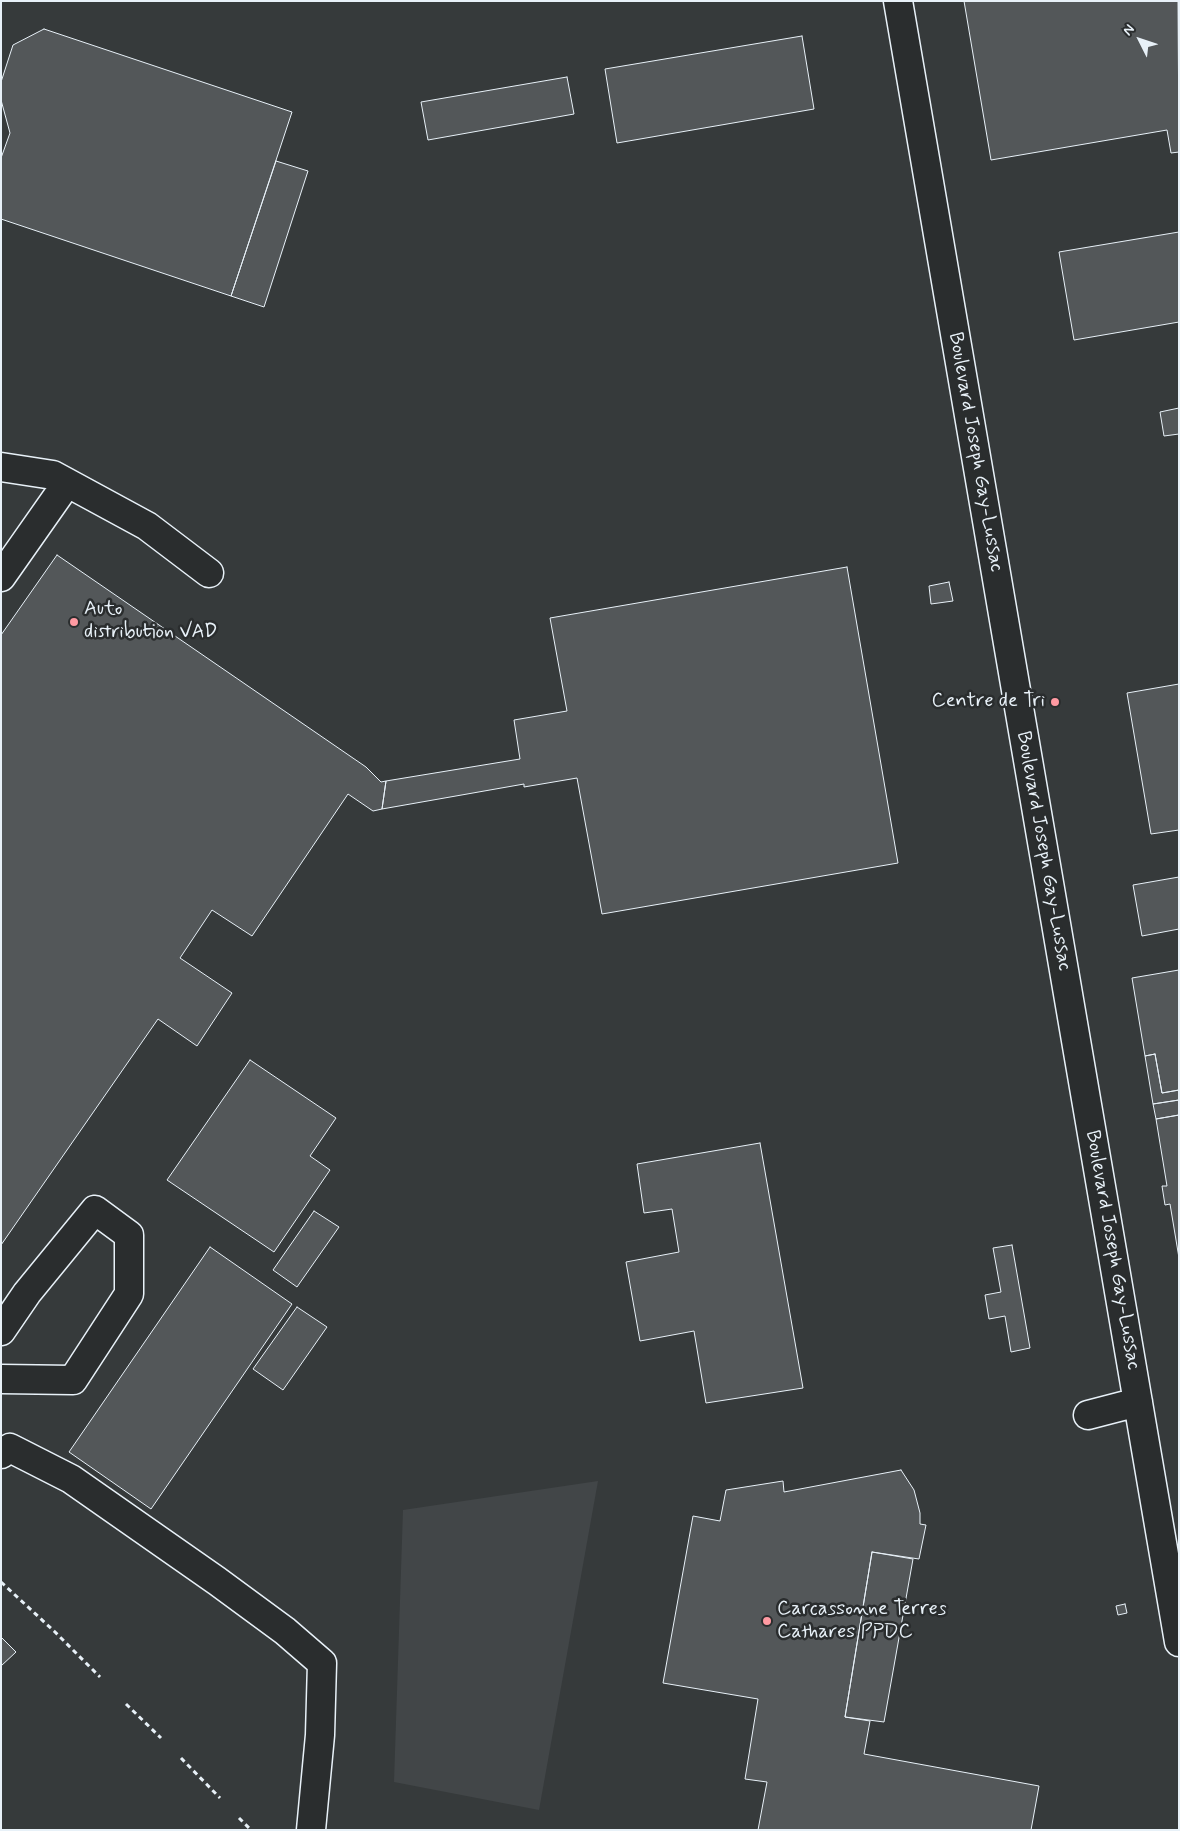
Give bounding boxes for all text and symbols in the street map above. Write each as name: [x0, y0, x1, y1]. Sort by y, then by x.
north arrow: [1115, 15, 1165, 65]
text: N: [1119, 21, 1139, 40]
street label: Boulevard Joseph Gay-Lussac: [942, 330, 1008, 574]
place label: Auto distribution VAD: [84, 598, 217, 645]
marker: Auto distribution VAD: [68, 616, 80, 628]
place label: Centre de Tri: [931, 690, 1045, 714]
marker: Centre de Tri: [1049, 696, 1061, 708]
street label: Boulevard Joseph Gay-Lussac: [1010, 729, 1076, 973]
street label: Boulevard Joseph Gay-Lussac: [1079, 1128, 1145, 1372]
place label: Carcassonne Terres Cathares PPDC: [777, 1598, 947, 1645]
marker: Carcassonne Terres Cathares PPDC: [761, 1615, 773, 1627]

